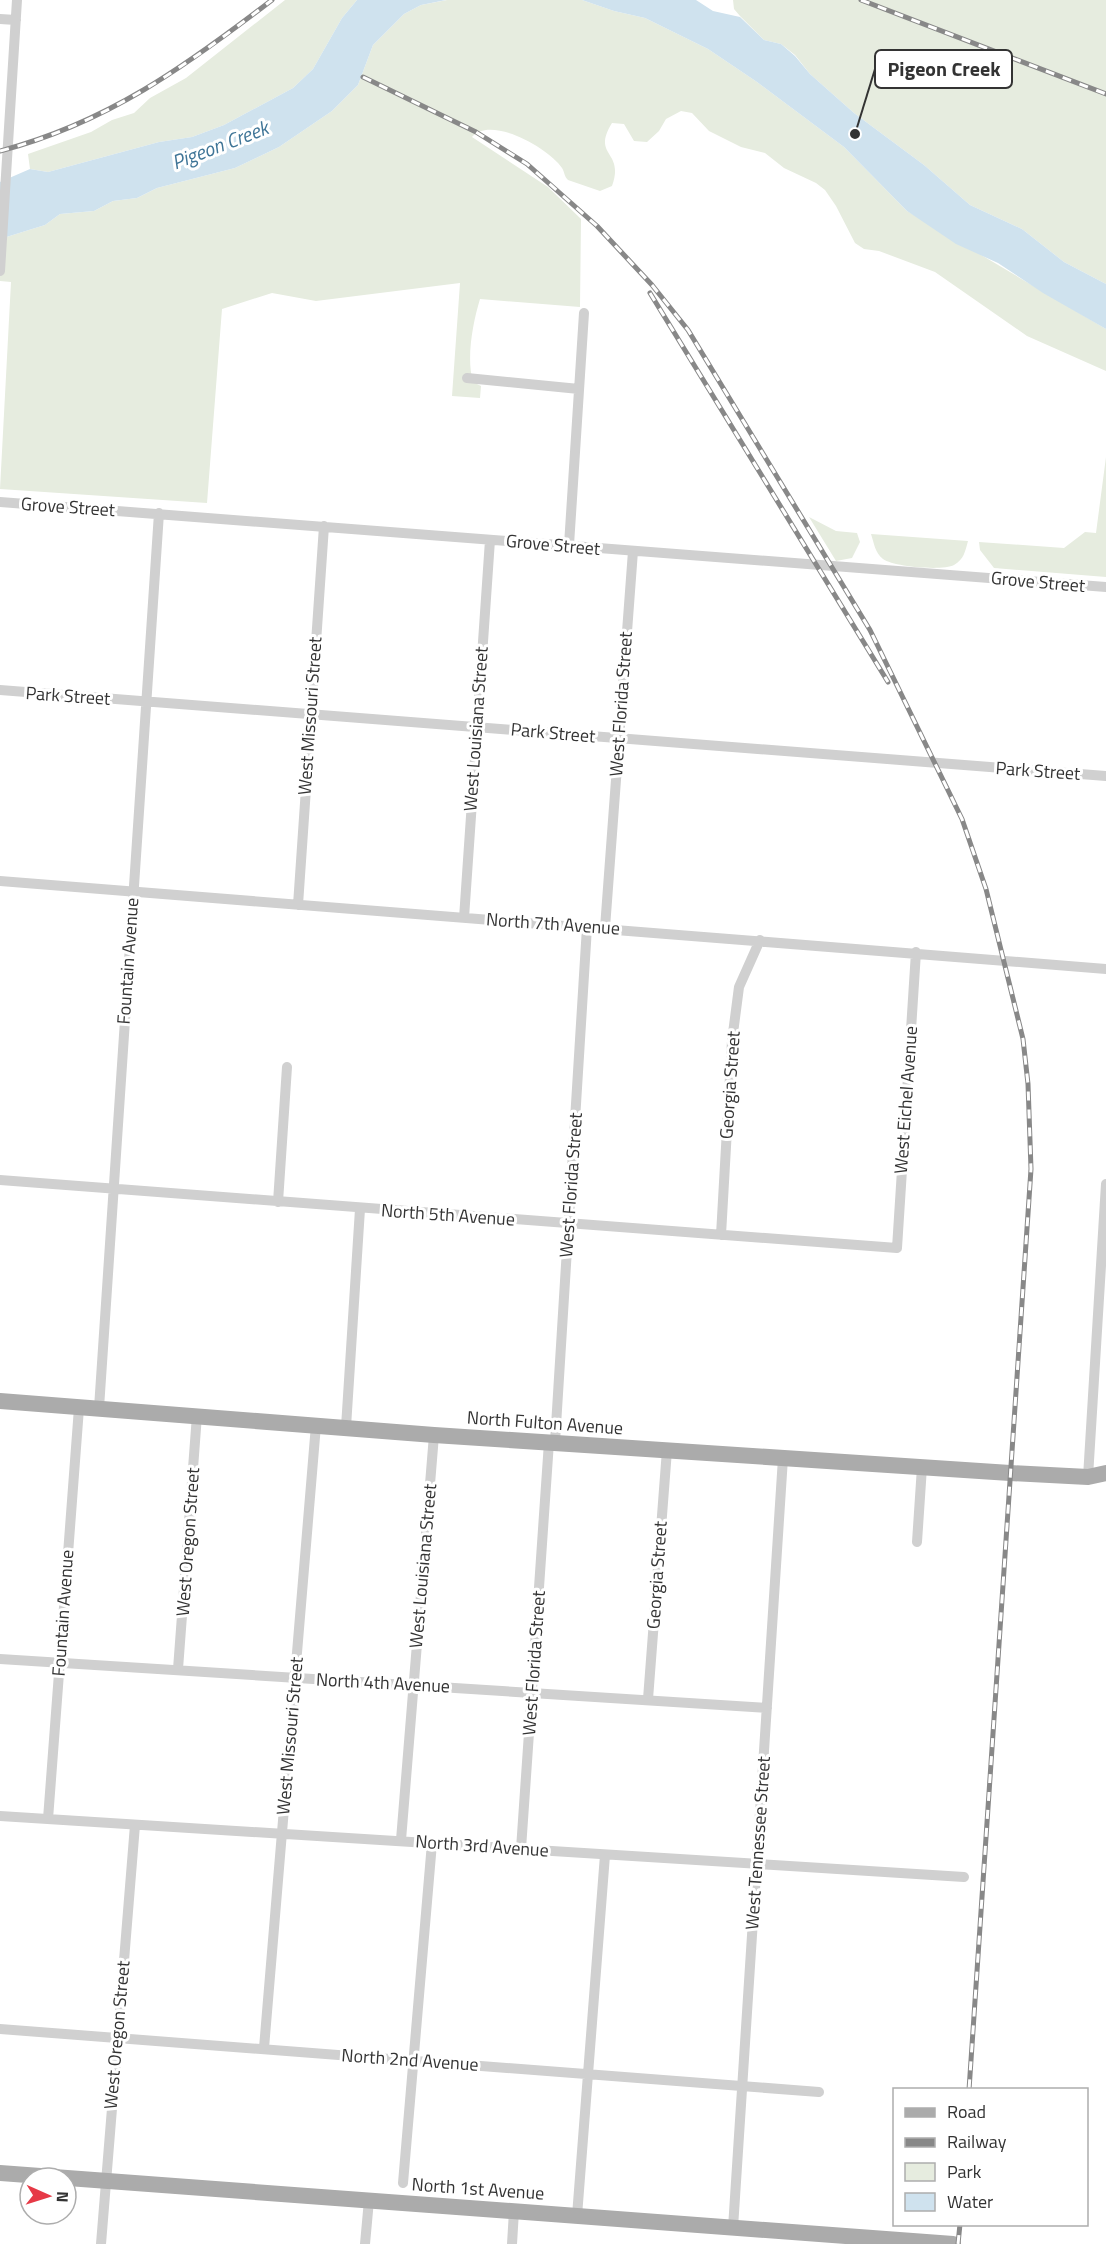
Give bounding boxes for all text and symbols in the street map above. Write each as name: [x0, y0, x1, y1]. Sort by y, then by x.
callout: Pigeon Creek: [875, 50, 1012, 88]
text: Pigeon Creek: [888, 53, 1001, 84]
water label: Pigeon Creek: [167, 111, 275, 177]
street label: Grove Street: [20, 490, 117, 523]
street label: Grove Street: [505, 527, 602, 562]
street label: Grove Street: [990, 564, 1087, 599]
street label: West Florida Street: [602, 630, 639, 777]
street label: West Missouri Street: [290, 635, 329, 796]
street label: West Louisiana Street: [456, 645, 495, 812]
street label: Park Street: [25, 679, 112, 712]
street label: Park Street: [510, 715, 597, 750]
street label: Park Street: [995, 754, 1082, 787]
street label: Fountain Avenue: [110, 897, 145, 1025]
street label: North 7th Avenue: [485, 905, 621, 942]
street label: West Eichel Avenue: [887, 1025, 924, 1175]
street label: Georgia Street: [712, 1029, 747, 1140]
street label: West Florida Street: [552, 1111, 589, 1258]
street label: North 5th Avenue: [380, 1196, 516, 1233]
street label: North Fulton Avenue: [466, 1404, 624, 1441]
street label: West Oregon Street: [169, 1466, 206, 1617]
street label: West Louisiana Street: [402, 1482, 443, 1649]
street label: Georgia Street: [639, 1519, 674, 1630]
street label: Fountain Avenue: [45, 1549, 80, 1677]
street label: West Florida Street: [515, 1589, 552, 1736]
street label: West Missouri Street: [269, 1655, 310, 1816]
street label: North 4th Avenue: [315, 1666, 451, 1699]
street label: West Tennessee Street: [738, 1755, 777, 1931]
street label: North 3rd Avenue: [414, 1827, 550, 1864]
street label: West Oregon Street: [97, 1959, 137, 2110]
street label: North 2nd Avenue: [341, 2041, 479, 2078]
legend: [893, 2088, 1088, 2226]
text: Road: [947, 2098, 986, 2125]
text: Railway: [947, 2128, 1007, 2155]
text: Park: [947, 2158, 982, 2185]
north arrow: [18, 2166, 78, 2226]
street label: North 1st Avenue: [411, 2170, 545, 2207]
text: Water: [947, 2188, 993, 2215]
text: N: [51, 2191, 75, 2203]

